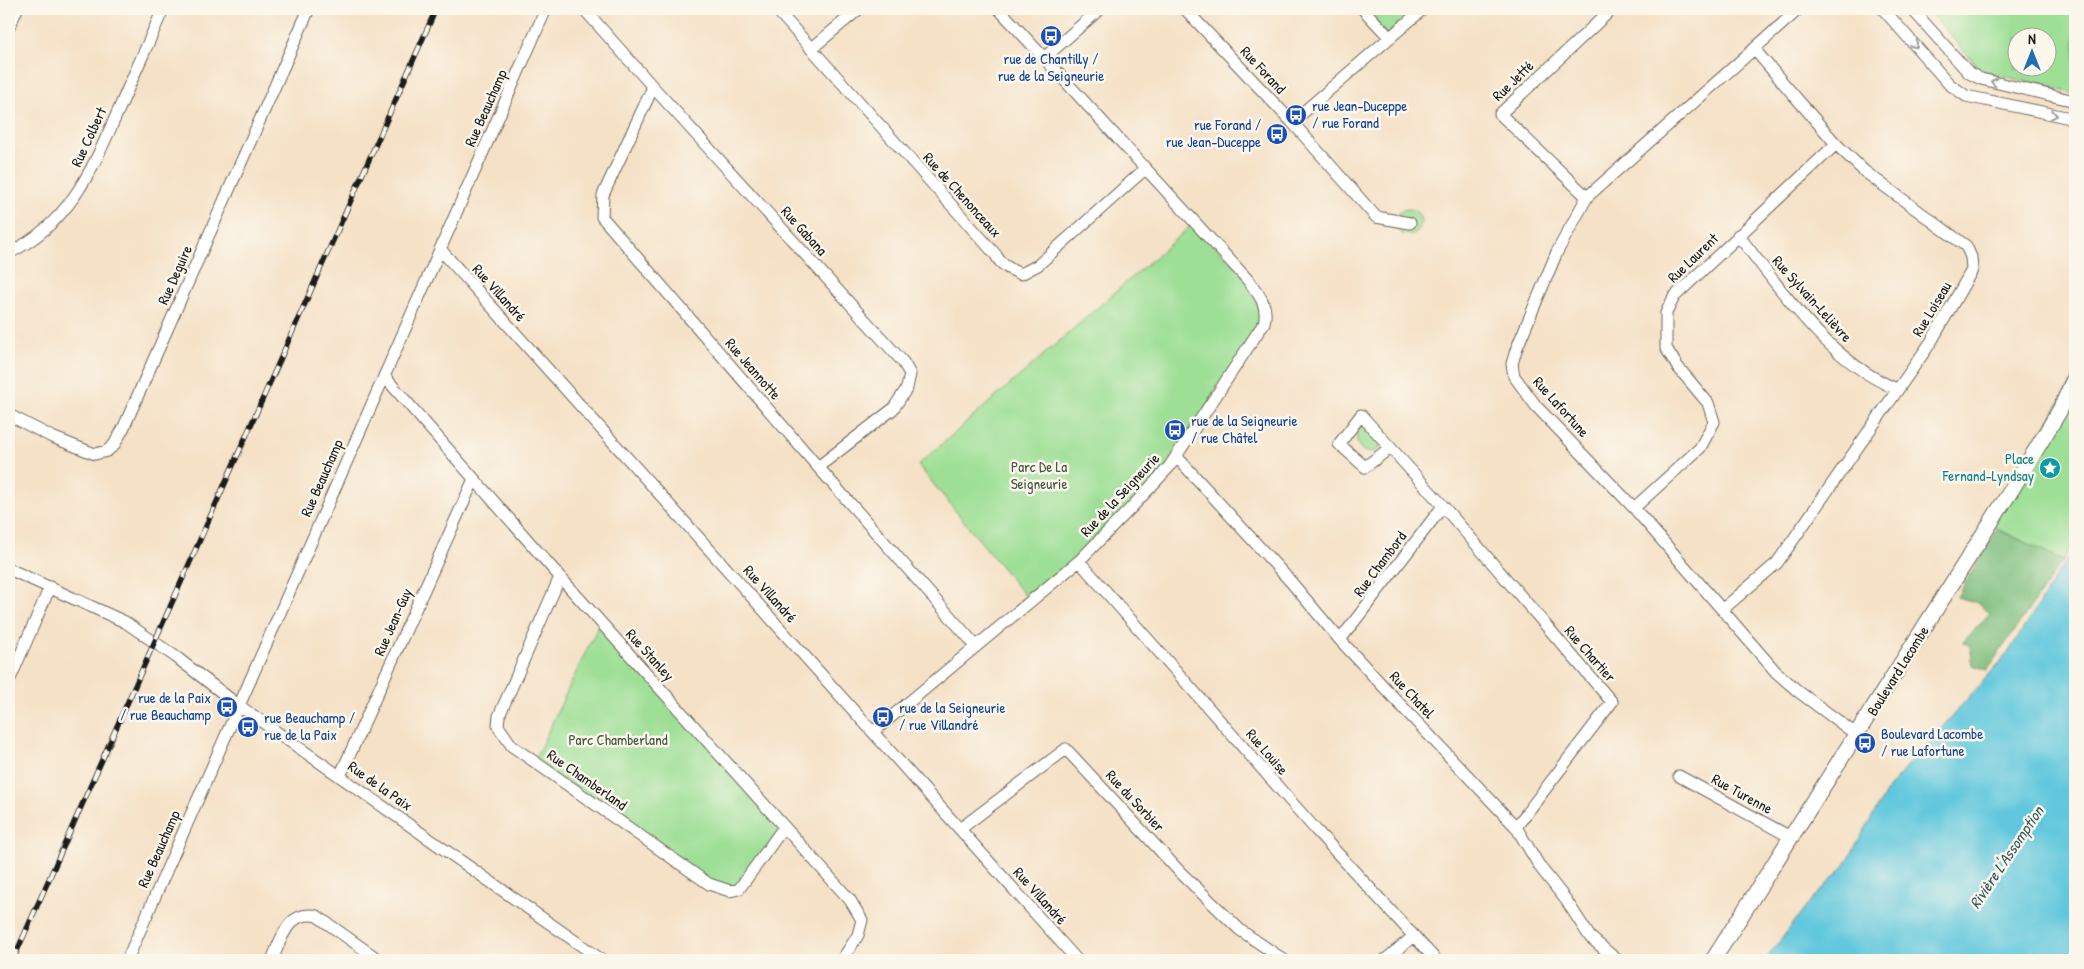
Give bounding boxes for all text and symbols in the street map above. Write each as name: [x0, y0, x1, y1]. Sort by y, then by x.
bus stop icon: rue de Chantilly / rue de la Seigneurie: [1039, 24, 1063, 48]
north arrow: [2006, 28, 2056, 78]
text: N: [2028, 29, 2036, 48]
one-way arrow: [1909, 40, 1918, 49]
street label: Rue Forand: [1236, 41, 1291, 98]
place label: rue de Chantilly / rue de la Seigneurie: [998, 48, 1104, 86]
street label: Rue Jetté: [1487, 56, 1538, 106]
street label: Rue Beauchamp: [459, 65, 512, 150]
one-way arrow: [1989, 77, 1998, 88]
place label: rue Jean-Duceppe / rue Forand: [1312, 95, 1407, 133]
street label: Rue Colbert: [66, 103, 112, 170]
bus stop icon: rue Jean-Duceppe / rue Forand: [1284, 103, 1308, 127]
one-way arrow: [2050, 109, 2059, 120]
place label: rue Forand / rue Jean-Duceppe: [1166, 114, 1261, 152]
bus stop icon: rue Forand / rue Jean-Duceppe: [1265, 122, 1289, 146]
street label: Rue de Chenonceaux: [918, 148, 1006, 242]
street label: Rue Gabana: [776, 201, 832, 260]
street label: Rue Laurent: [1663, 227, 1723, 287]
street label: Rue Deguire: [152, 242, 197, 308]
street label: Rue Sylvain-Lelièvre: [1768, 251, 1857, 347]
street label: Rue Villandré: [468, 259, 531, 326]
street label: Rue Loiseau: [1907, 277, 1956, 340]
street label: Rue Jeannotte: [721, 333, 786, 404]
street label: Rue Lafortune: [1529, 372, 1594, 442]
place label: rue de la Seigneurie / rue Châtel: [1191, 410, 1298, 448]
bus stop icon: rue de la Seigneurie / rue Châtel: [1163, 418, 1187, 442]
street label: Rue Beauchamp: [295, 435, 348, 520]
street label: Rue de la Seigneurie: [1075, 448, 1164, 541]
place label: Place Fernand-Lyndsay: [1942, 448, 2034, 486]
park label: Parc De La Seigneurie: [1011, 456, 1067, 494]
place icon: Place Fernand-Lyndsay: [2038, 456, 2062, 480]
street label: Rue Chambord: [1348, 527, 1411, 601]
street label: Rue Villandré: [739, 560, 802, 627]
street label: Rue Jean-Guy: [368, 585, 417, 659]
street label: Rue Chartier: [1560, 621, 1621, 687]
street label: Boulevard Lacombe: [1862, 622, 1934, 720]
street label: Rue Stanley: [621, 624, 679, 685]
street label: Rue Chatel: [1385, 666, 1440, 723]
place label: rue de la Paix / rue Beauchamp: [120, 687, 212, 725]
bus stop icon: rue de la Paix / rue Beauchamp: [215, 695, 239, 719]
place label: rue de la Seigneurie / rue Villandré: [899, 697, 1006, 735]
bus stop icon: rue de la Seigneurie / rue Villandré: [871, 705, 895, 729]
place label: rue Beauchamp / rue de la Paix: [264, 707, 355, 745]
bus stop icon: rue Beauchamp / rue de la Paix: [236, 715, 260, 739]
place label: Boulevard Lacombe / rue Lafortune: [1881, 723, 1983, 761]
street label: Rue Louise: [1241, 724, 1293, 779]
park label: Parc Chamberland: [568, 729, 668, 750]
bus stop icon: Boulevard Lacombe / rue Lafortune: [1853, 731, 1877, 755]
street label: Rue Chamberland: [543, 744, 632, 815]
street label: Rue de la Paix: [344, 756, 417, 816]
street label: Rue du Sorbier: [1101, 765, 1170, 836]
street label: Rue Turenne: [1708, 768, 1776, 819]
water label: Rivière L'Assomption: [1964, 800, 2049, 913]
street label: Rue Beauchamp: [132, 806, 185, 891]
street label: Rue Villandré: [1009, 862, 1072, 929]

